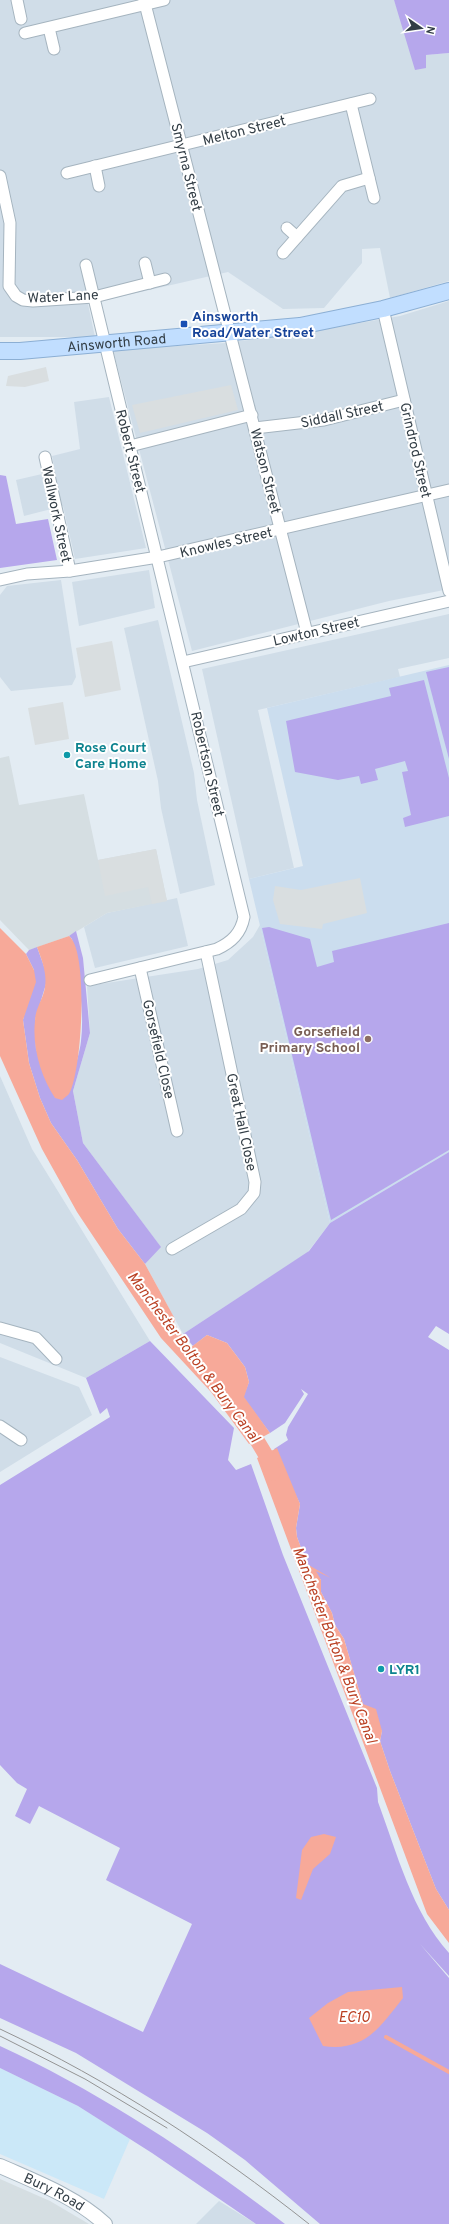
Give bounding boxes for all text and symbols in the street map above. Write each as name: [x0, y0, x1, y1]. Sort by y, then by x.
north arrow: [401, 8, 441, 48]
text: N: [422, 25, 437, 35]
street label: Melton Street: [201, 113, 288, 150]
street label: Smyrna Street: [166, 121, 205, 213]
street label: Water Lane: [27, 287, 99, 308]
place label: Ainsworth Road/Water Street: [192, 309, 314, 342]
marker: Ainsworth Road/Water Street: [179, 319, 189, 329]
street label: Ainsworth Road: [67, 331, 167, 357]
street label: Siddall Street: [299, 398, 385, 433]
street label: Grindrod Street: [395, 401, 434, 500]
street label: Robert Street: [111, 408, 148, 495]
street label: Watson Street: [246, 427, 283, 516]
street label: Wallwork Street: [37, 464, 74, 564]
street label: Knowles Street: [178, 525, 274, 562]
street label: Lowton Street: [271, 614, 361, 651]
street label: Robertson Street: [186, 710, 227, 819]
place label: Rose Court Care Home: [75, 740, 147, 773]
marker: Rose Court Care Home: [62, 750, 72, 760]
street label: Gorsefield Close: [138, 998, 177, 1101]
place label: Gorsefield Primary School: [259, 1024, 360, 1057]
marker: Gorsefield Primary School: [363, 1034, 373, 1044]
street label: Great Hall Close: [222, 1072, 259, 1173]
water label: Manchester Bolton & Bury Canal: [122, 1269, 264, 1448]
water label: Manchester Bolton & Bury Canal: [287, 1545, 380, 1748]
place label: LYR1: [389, 1662, 420, 1679]
marker: LYR1: [376, 1664, 386, 1674]
water label: EC10: [338, 2009, 371, 2028]
street label: Bury Road: [21, 2170, 87, 2215]

